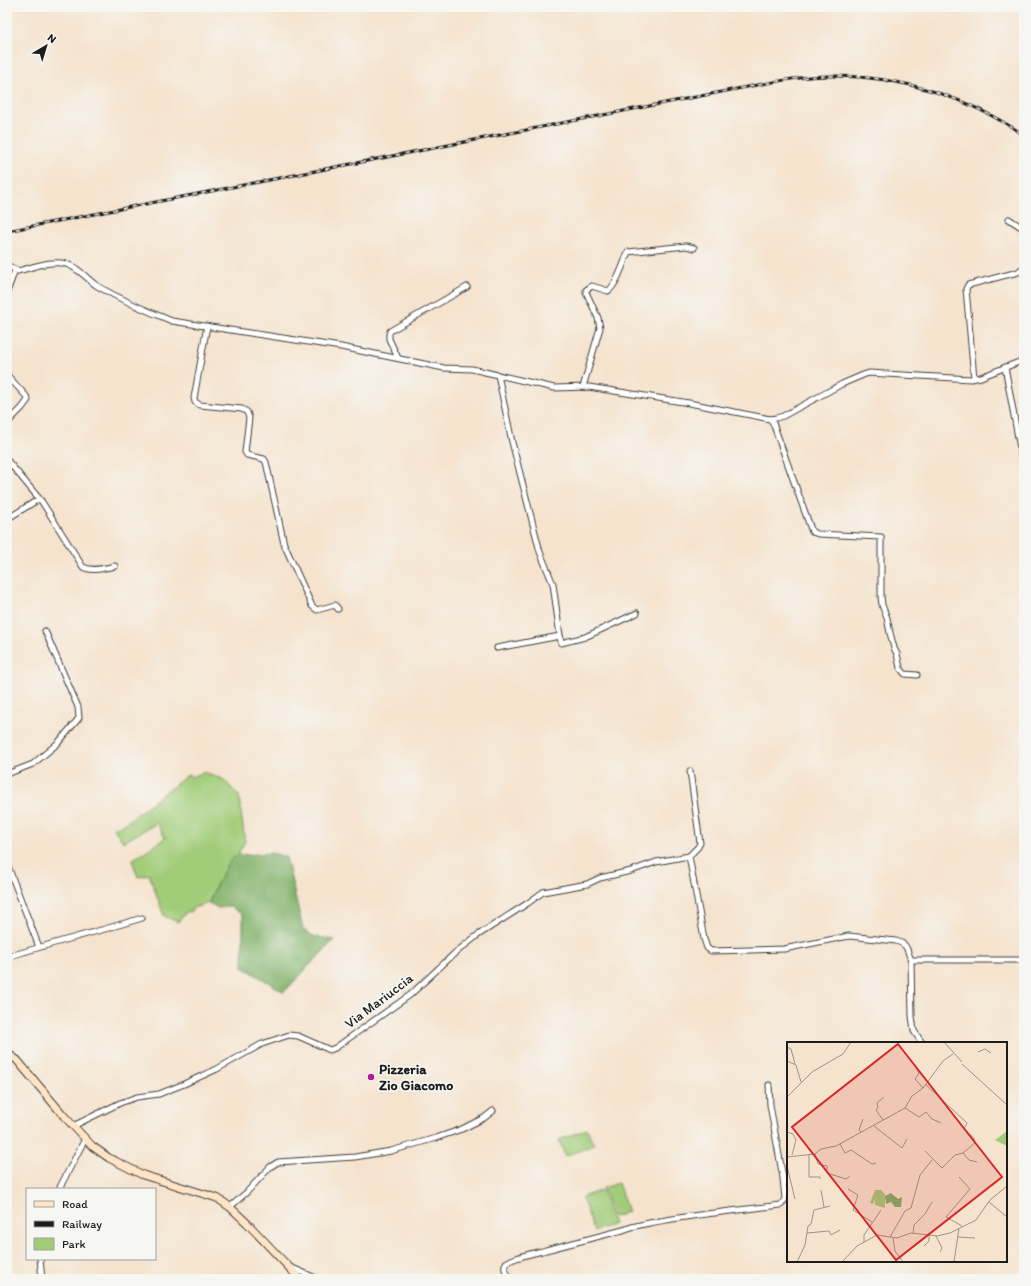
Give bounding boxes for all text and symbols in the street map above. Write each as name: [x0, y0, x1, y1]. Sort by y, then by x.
north arrow: [26, 26, 66, 66]
text: N: [45, 31, 59, 46]
street label: Via Mariuccia: [342, 969, 417, 1032]
inset map: [787, 1042, 1007, 1262]
place label: Pizzeria Zio Giacomo: [379, 1061, 453, 1094]
marker: Pizzeria Zio Giacomo: [366, 1072, 376, 1082]
legend: [26, 1188, 156, 1260]
text: Road: [62, 1197, 88, 1211]
text: Railway: [62, 1217, 102, 1231]
text: Park: [62, 1237, 86, 1251]

